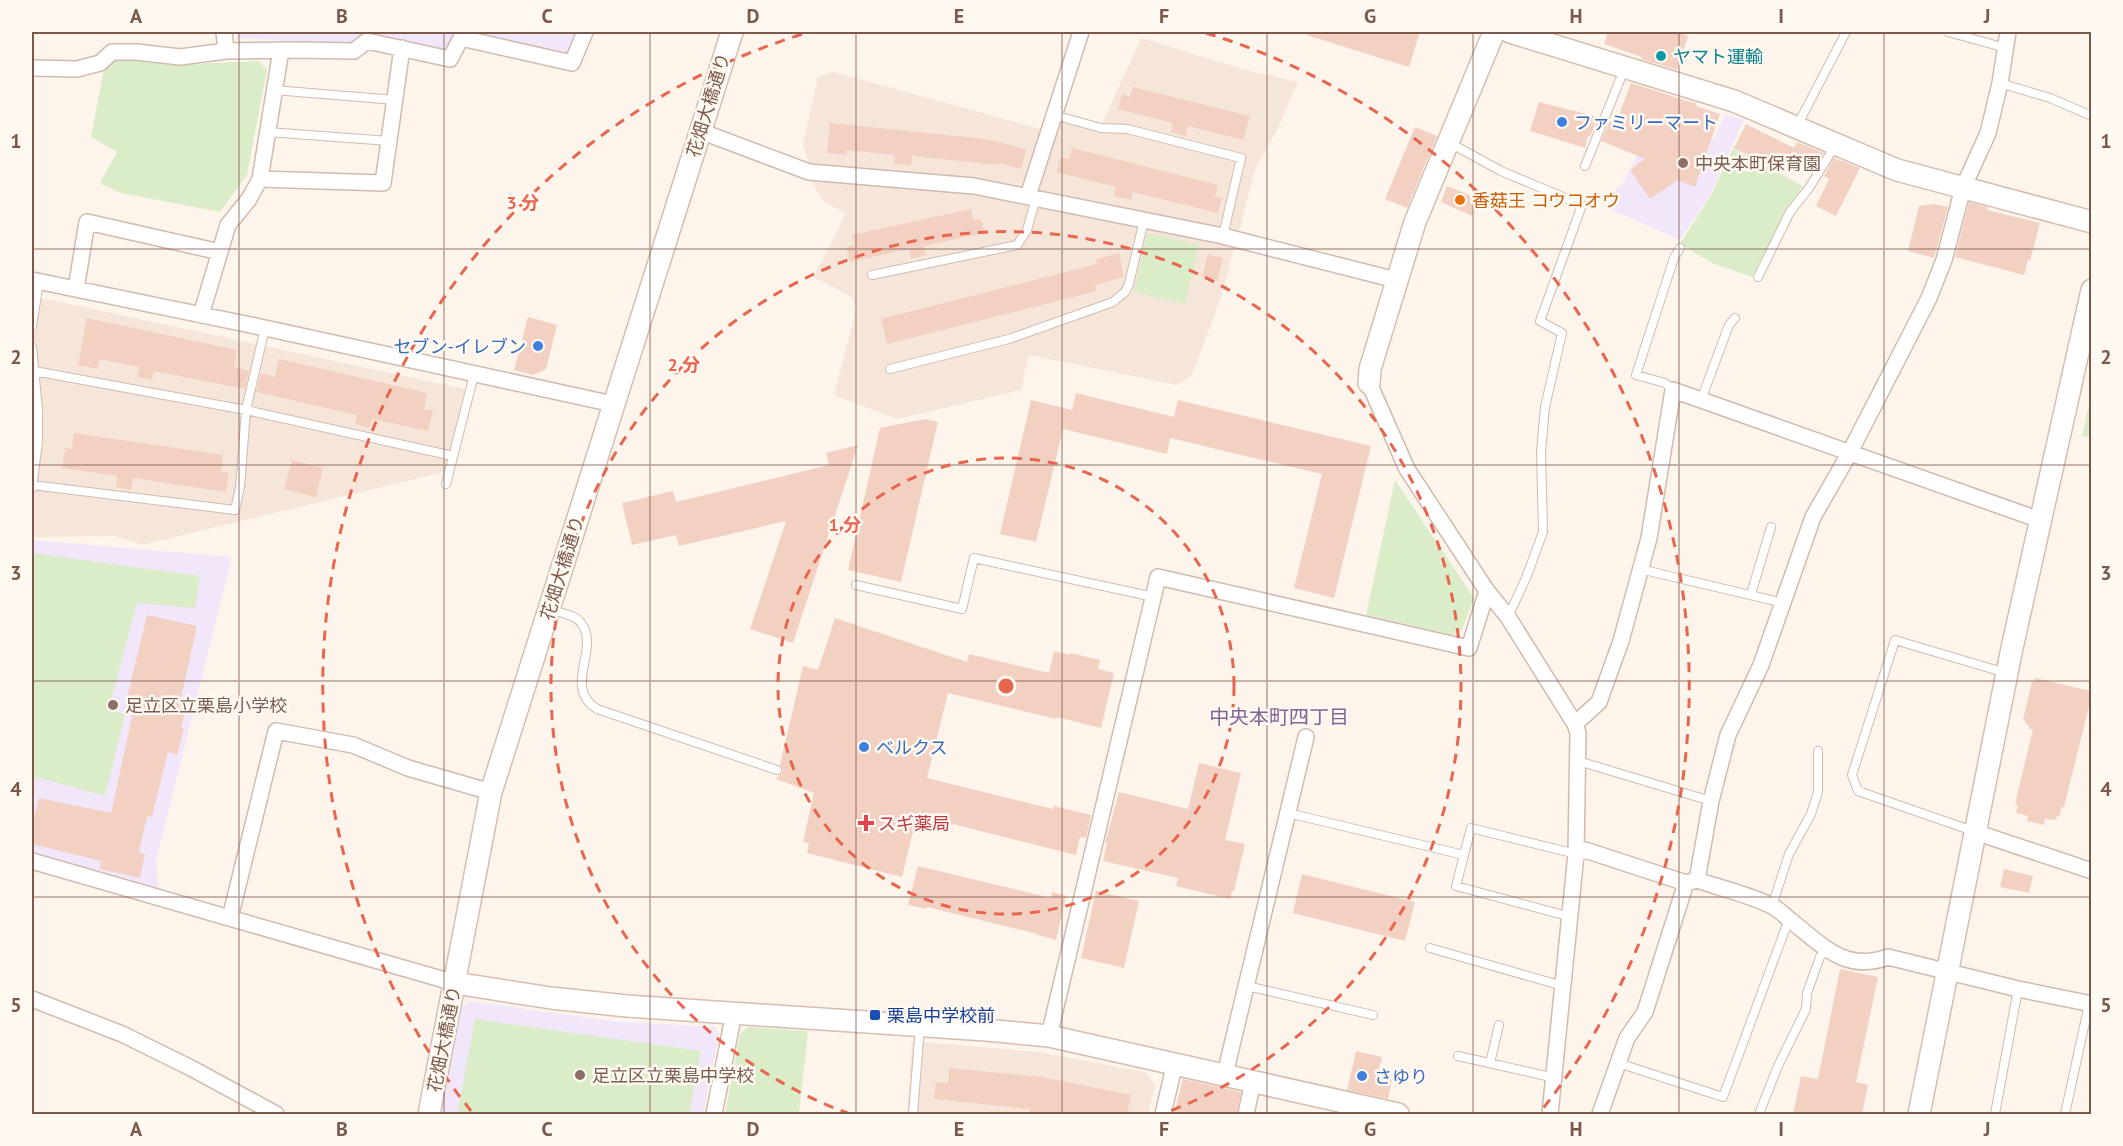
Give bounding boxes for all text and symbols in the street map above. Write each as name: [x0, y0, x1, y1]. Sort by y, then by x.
text: A: [130, 3, 143, 29]
text: B: [336, 3, 348, 29]
text: C: [541, 3, 553, 29]
text: D: [747, 3, 760, 29]
text: E: [954, 3, 964, 29]
text: F: [1159, 3, 1169, 29]
text: G: [1364, 3, 1376, 29]
text: H: [1569, 3, 1583, 29]
text: I: [1778, 3, 1784, 29]
text: J: [1983, 3, 1990, 29]
place label: ヤマト運輸: [1673, 45, 1763, 68]
marker: ヤマト運輸: [1654, 49, 1668, 63]
street label: 花畑大橋通り: [681, 50, 735, 160]
place label: ファミリーマート: [1574, 111, 1718, 134]
marker: ファミリーマート: [1555, 115, 1569, 129]
text: 1: [10, 128, 22, 154]
text: 1: [2100, 128, 2112, 154]
place label: 中央本町保育園: [1695, 152, 1821, 175]
marker: 中央本町保育園: [1676, 156, 1690, 170]
place label: 香菇王 コウコオウ: [1472, 189, 1620, 212]
text: 3 分: [507, 191, 539, 214]
marker: 香菇王 コウコオウ: [1453, 193, 1467, 207]
place label: セブン-イレブン: [394, 335, 526, 358]
marker: セブン-イレブン: [531, 339, 545, 353]
text: 2: [10, 344, 22, 370]
text: 2: [2100, 344, 2112, 370]
text: 2 分: [668, 353, 700, 376]
street label: 花畑大橋通り: [535, 513, 589, 623]
text: 1 分: [829, 513, 861, 536]
text: 3: [10, 560, 22, 586]
text: 3: [2100, 560, 2112, 586]
centre of rings: [996, 676, 1016, 696]
place label: 足立区立栗島小学校: [125, 694, 287, 717]
marker: 足立区立栗島小学校: [106, 698, 120, 712]
district label: 中央本町四丁目: [1209, 704, 1349, 730]
place label: ベルクス: [876, 736, 947, 759]
marker: ベルクス: [857, 740, 871, 754]
text: 4: [10, 776, 22, 802]
text: 4: [2100, 776, 2112, 802]
place label: スギ薬局: [878, 812, 950, 835]
marker: スギ薬局: [859, 816, 873, 830]
street label: 花畑大橋通り: [422, 984, 466, 1094]
text: 5: [10, 992, 22, 1018]
text: 5: [2100, 992, 2112, 1018]
place label: 栗島中学校前: [887, 1004, 995, 1027]
marker: 栗島中学校前: [868, 1008, 882, 1022]
place label: 足立区立栗島中学校: [592, 1064, 754, 1087]
place label: さゆり: [1374, 1065, 1428, 1088]
marker: 足立区立栗島中学校: [573, 1068, 587, 1082]
marker: さゆり: [1355, 1069, 1369, 1083]
text: A: [130, 1116, 143, 1142]
text: B: [336, 1116, 348, 1142]
text: C: [541, 1116, 553, 1142]
text: D: [747, 1116, 760, 1142]
text: E: [954, 1116, 964, 1142]
text: F: [1159, 1116, 1169, 1142]
text: G: [1364, 1116, 1376, 1142]
text: H: [1569, 1116, 1583, 1142]
text: I: [1778, 1116, 1784, 1142]
text: J: [1983, 1116, 1990, 1142]

